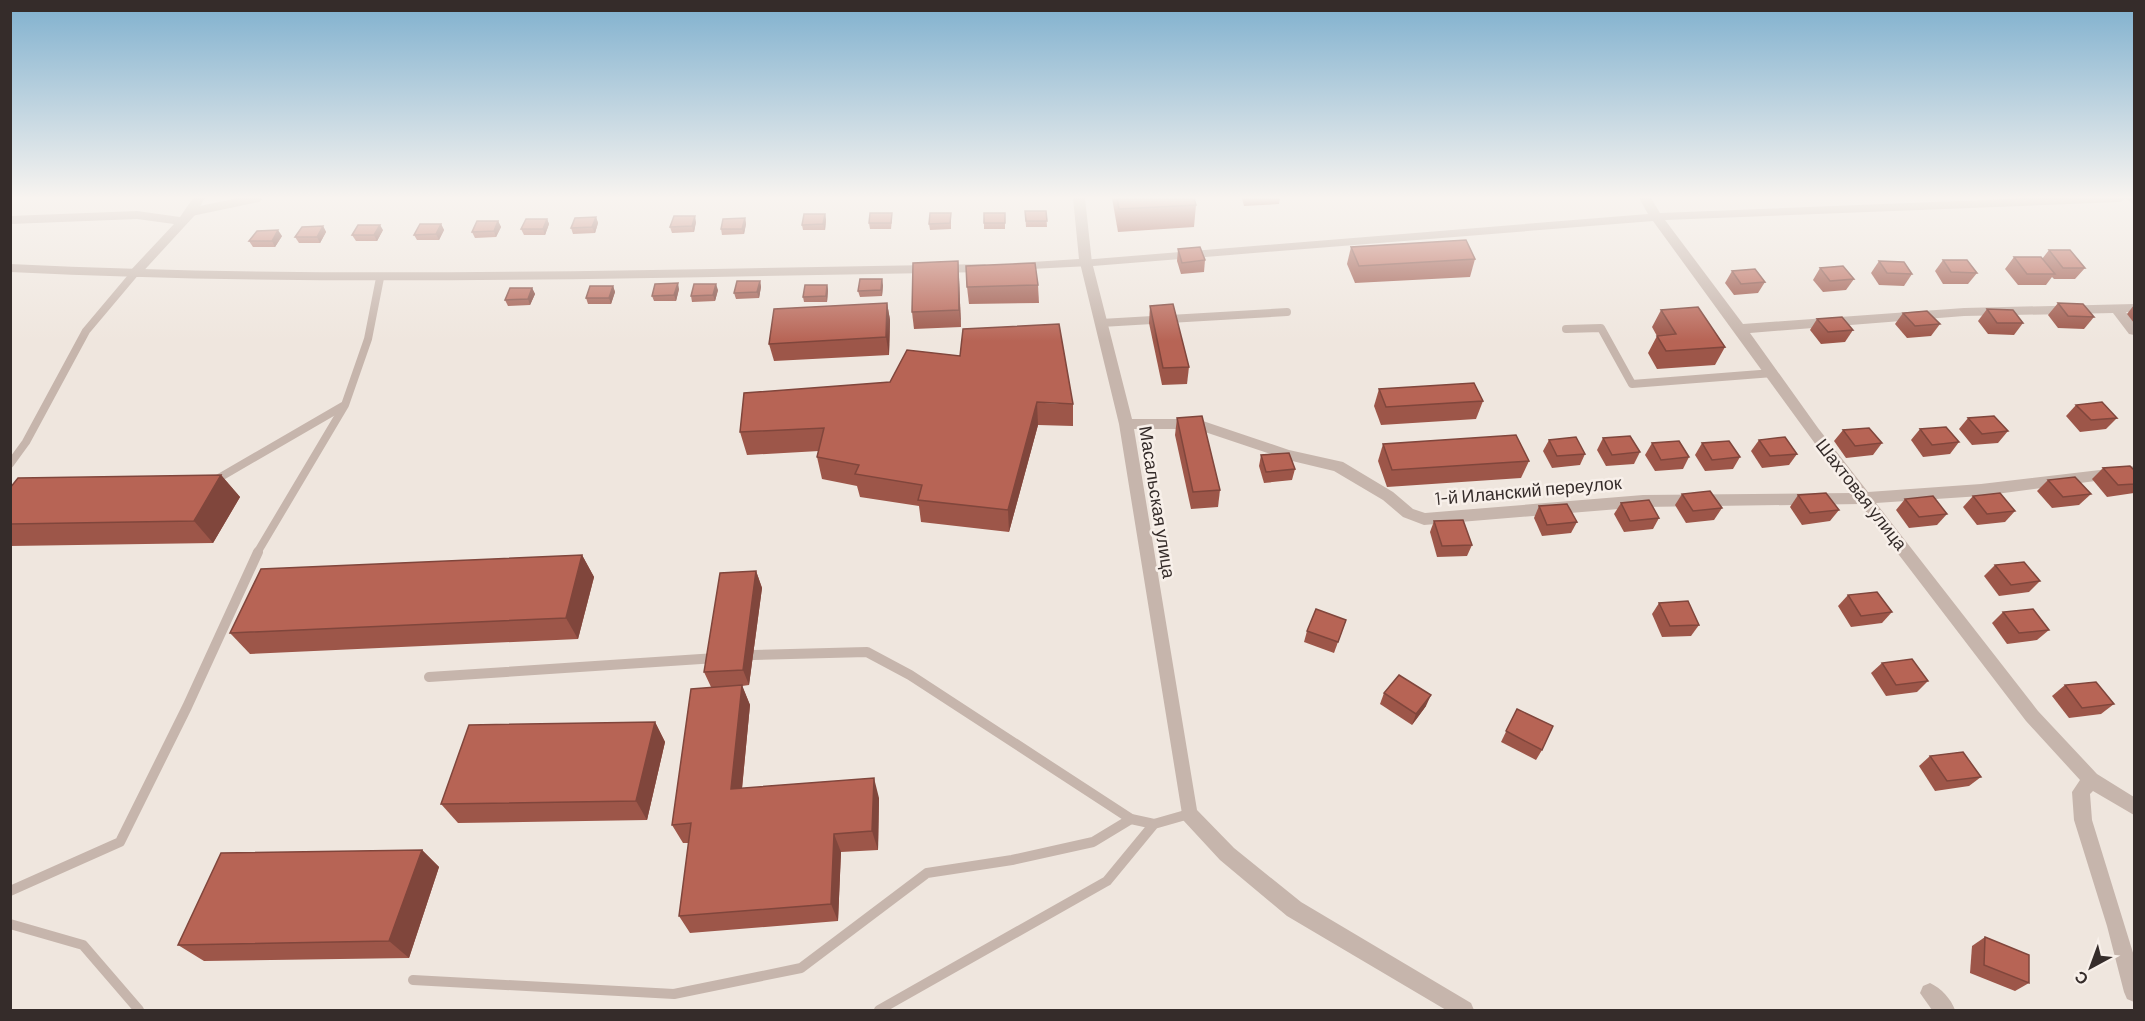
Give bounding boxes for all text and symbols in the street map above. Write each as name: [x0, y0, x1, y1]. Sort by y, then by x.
street label: Масальская улица: [1135, 424, 1181, 581]
street label: Шахтовая улица: [1812, 434, 1913, 555]
street label: 1-й Иланский переулок: [1434, 471, 1623, 509]
north arrow: [2061, 937, 2121, 997]
text: С: [2070, 967, 2091, 990]

